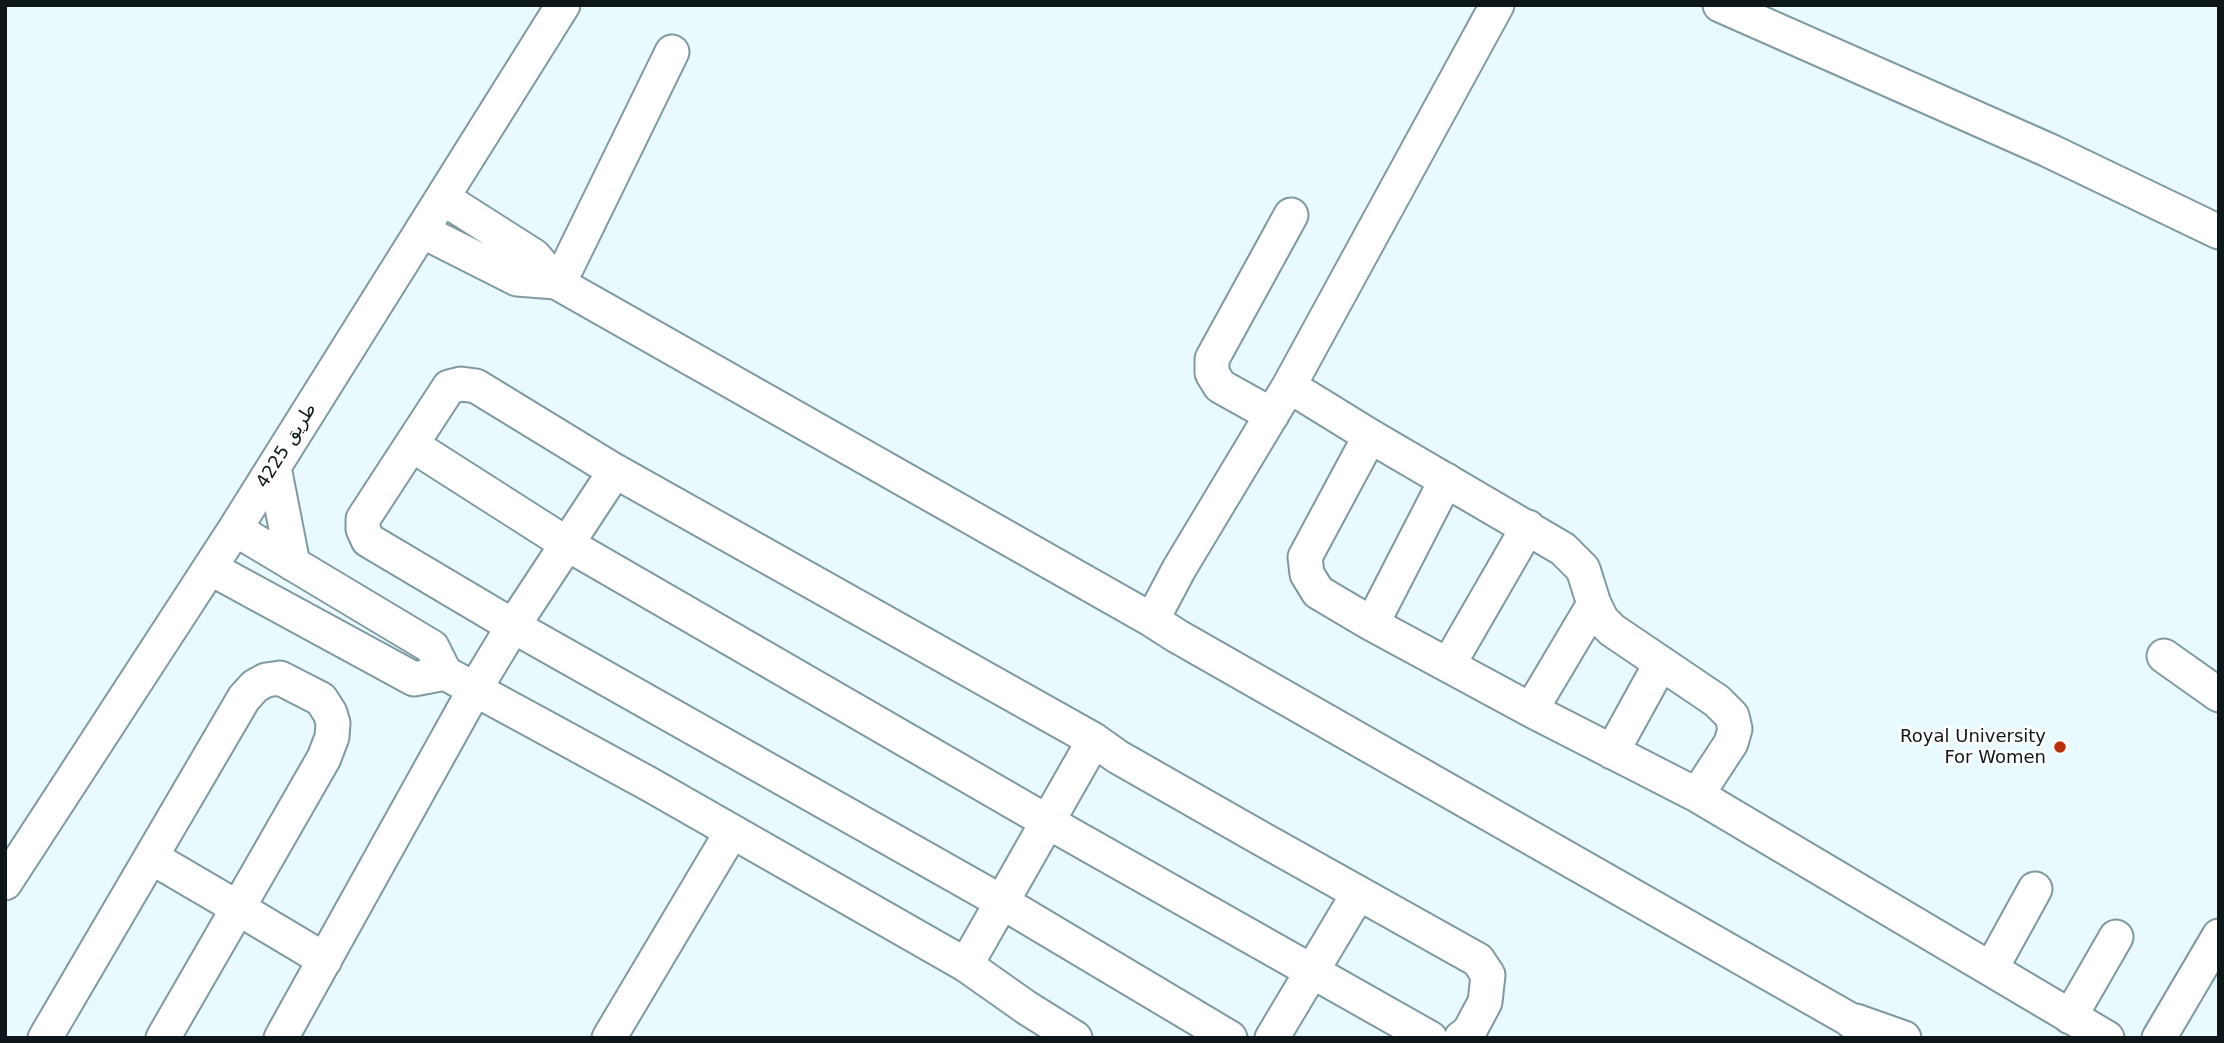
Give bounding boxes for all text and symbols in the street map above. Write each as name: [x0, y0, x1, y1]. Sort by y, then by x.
street label: طريق 4225: [252, 400, 322, 492]
place label: Royal University For Women: [1900, 726, 2046, 768]
marker: Royal University For Women: [2052, 739, 2068, 755]

